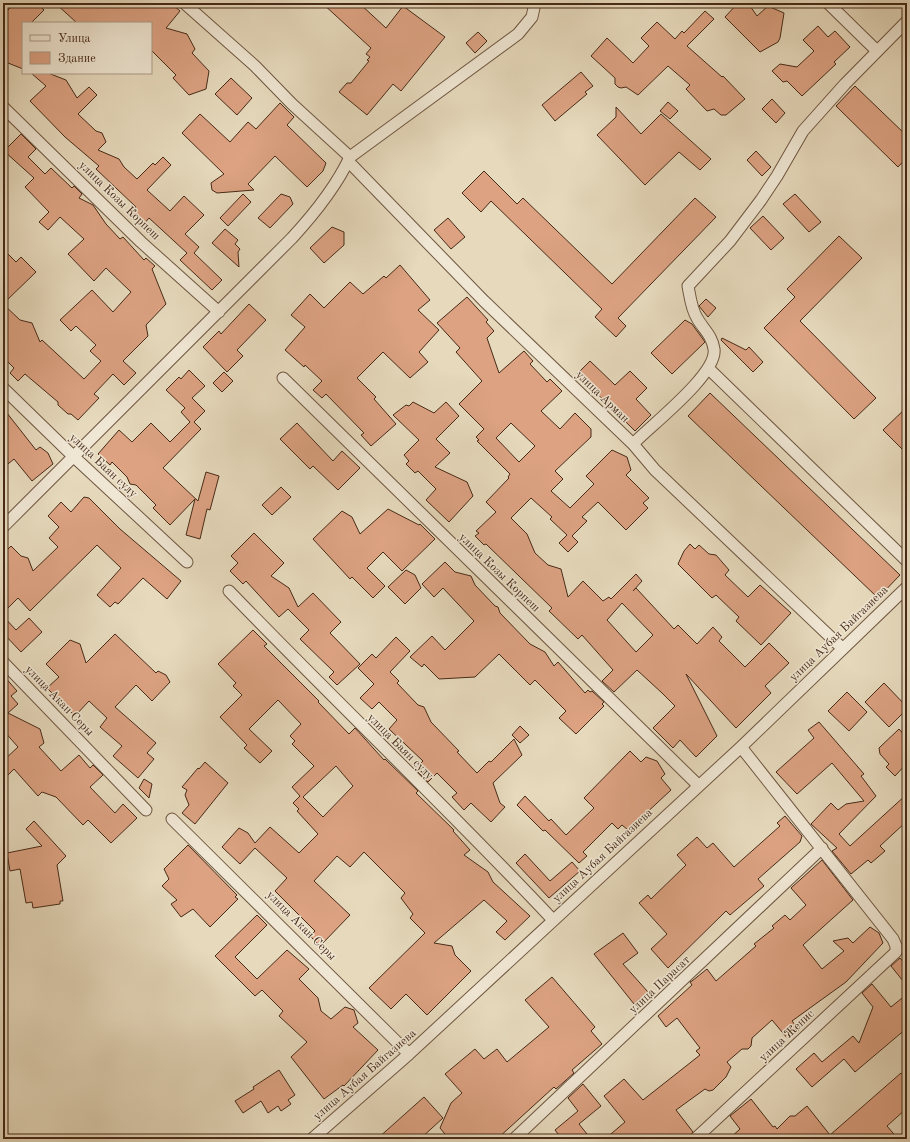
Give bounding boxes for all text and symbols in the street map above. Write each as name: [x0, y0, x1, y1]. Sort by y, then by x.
legend: [22, 22, 152, 74]
text: Улица: [58, 33, 91, 45]
text: Здание: [58, 53, 96, 65]
street label: улица Козы Корпеш: [76, 159, 162, 243]
street label: улица Арман: [573, 369, 631, 426]
street label: улица Баян сулу: [67, 432, 140, 501]
street label: улица Козы Корпеш: [456, 531, 542, 615]
street label: улица Аубая Байгазиева: [788, 584, 891, 684]
street label: улица Акан Серы: [22, 663, 96, 739]
street label: улица Баян сулу: [365, 712, 436, 783]
street label: улица Аубая Байгазиева: [551, 807, 655, 905]
street label: улица Акан Серы: [264, 889, 338, 963]
street label: улица Парасат: [627, 954, 693, 1016]
street label: улица Женис: [757, 1008, 817, 1064]
street label: улица Аубая Байгазиева: [311, 1027, 419, 1123]

